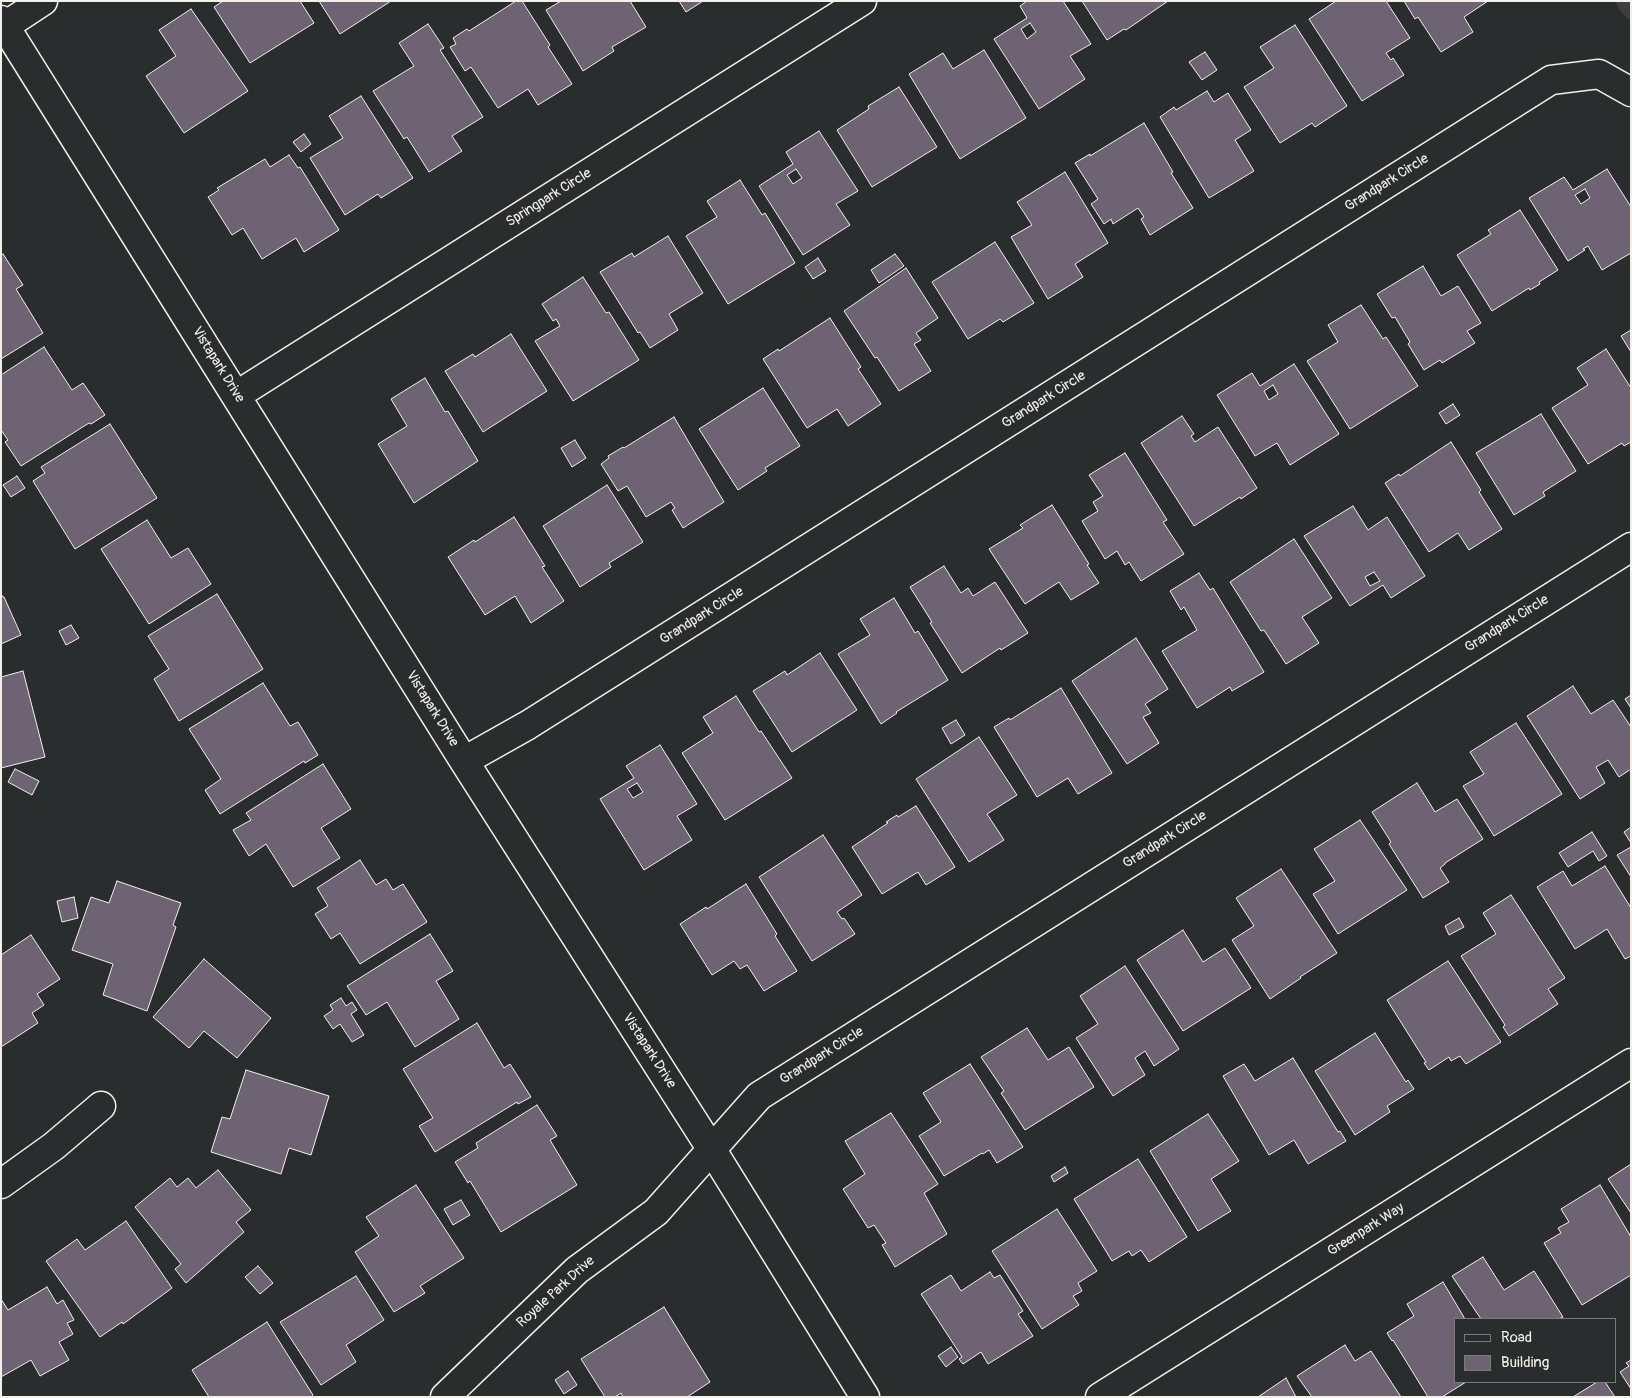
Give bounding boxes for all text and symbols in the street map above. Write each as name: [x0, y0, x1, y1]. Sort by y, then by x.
street label: Grandpark Circle: [1342, 151, 1432, 215]
street label: Springpark Circle: [503, 165, 595, 231]
street label: Vistapark Drive: [188, 324, 248, 406]
street label: Grandpark Circle: [999, 368, 1089, 432]
street label: Grandpark Circle: [657, 584, 747, 648]
street label: Grandpark Circle: [1462, 592, 1552, 656]
street label: Vistapark Drive: [402, 668, 462, 750]
street label: Grandpark Circle: [1120, 808, 1210, 872]
street label: Vistapark Drive: [618, 1010, 680, 1092]
street label: Grandpark Circle: [777, 1024, 867, 1088]
street label: Greenpark Way: [1325, 1200, 1407, 1260]
street label: Royale Park Drive: [514, 1253, 598, 1331]
legend: [1454, 1318, 1617, 1383]
text: Road: [1501, 1328, 1532, 1347]
text: Building: [1501, 1353, 1549, 1372]

